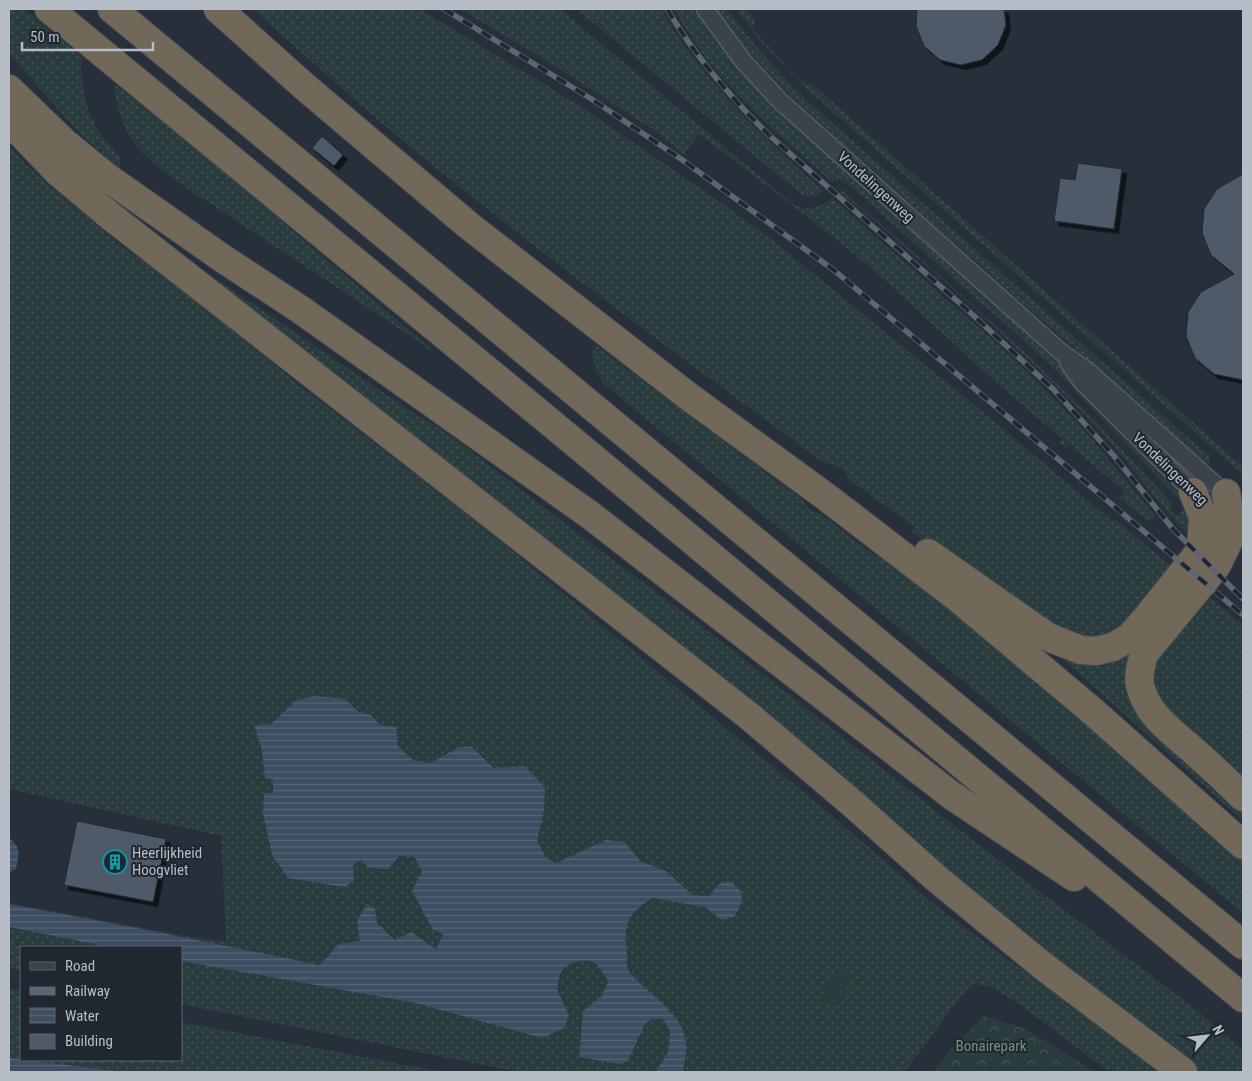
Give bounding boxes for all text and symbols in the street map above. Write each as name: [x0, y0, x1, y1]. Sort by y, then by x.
scale bar: [22, 20, 154, 52]
text: 50 m: [30, 28, 60, 46]
street label: Vondelingenweg: [834, 148, 918, 226]
street label: Vondelingenweg: [1129, 429, 1211, 509]
place label: Heerlijkheid Hoogvliet: [132, 844, 202, 879]
building icon: Heerlijkheid Hoogvliet: [102, 849, 128, 875]
legend: [20, 946, 182, 1061]
text: Road: [65, 957, 95, 975]
text: Railway: [65, 982, 110, 1000]
text: Water: [65, 1007, 100, 1025]
north arrow: [1182, 1011, 1232, 1061]
text: N: [1209, 1022, 1228, 1037]
text: Building: [65, 1032, 113, 1050]
park label: Bonairepark: [956, 1037, 1027, 1055]

